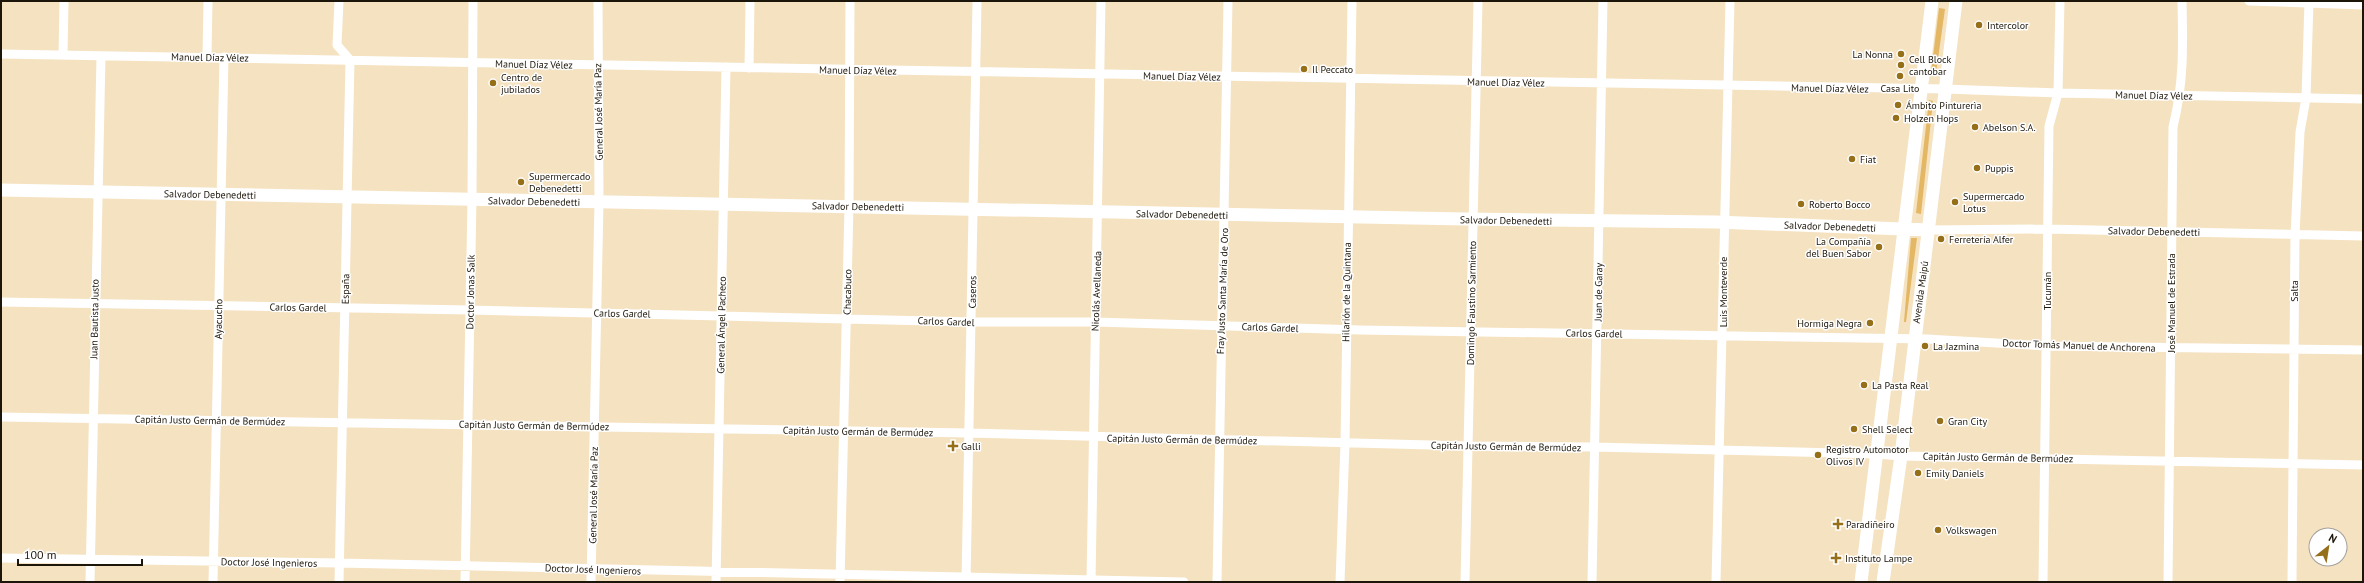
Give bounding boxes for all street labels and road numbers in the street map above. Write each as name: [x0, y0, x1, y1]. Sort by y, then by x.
street label: Manuel Díaz Vélez: [171, 50, 249, 65]
street label: Manuel Díaz Vélez: [495, 57, 573, 72]
street label: General José María Paz: [591, 63, 606, 161]
street label: Manuel Díaz Vélez: [819, 63, 897, 78]
street label: Manuel Díaz Vélez: [1143, 69, 1221, 84]
street label: Manuel Díaz Vélez: [1467, 75, 1545, 90]
street label: Manuel Díaz Vélez: [1791, 81, 1869, 96]
street label: Manuel Díaz Vélez: [2115, 88, 2193, 103]
street label: Salvador Debenedetti: [164, 187, 256, 202]
street label: Salvador Debenedetti: [488, 194, 580, 209]
street label: Salvador Debenedetti: [812, 199, 904, 214]
street label: Salvador Debenedetti: [1136, 207, 1228, 222]
street label: Salvador Debenedetti: [1460, 213, 1552, 228]
street label: Salvador Debenedetti: [1784, 218, 1876, 235]
street label: Salvador Debenedetti: [2108, 224, 2200, 239]
street label: Fray Justo Santa María de Oro: [1214, 228, 1231, 354]
street label: Domingo Faustino Sarmiento: [1464, 241, 1479, 365]
street label: Hilarión de la Quintana: [1339, 242, 1354, 342]
street label: Nicolás Avellaneda: [1089, 251, 1104, 331]
street label: José Manuel de Estrada: [2165, 253, 2178, 354]
street label: Doctor Jonas Salk: [463, 254, 478, 329]
street label: Luis Monteverde: [1717, 257, 1730, 327]
street label: Avenida Maipú: [1910, 260, 1931, 324]
street label: Juan de Garay: [1591, 262, 1606, 322]
street label: Chacabuco: [841, 269, 854, 315]
street label: Tucumán: [2041, 272, 2054, 310]
street label: España: [339, 274, 352, 304]
street label: General Ángel Pacheco: [714, 276, 729, 374]
street label: Caseros: [966, 276, 979, 309]
street label: Juan Bautista Justo: [87, 279, 102, 360]
street label: Salta: [2288, 280, 2301, 302]
street label: Ayacucho: [212, 299, 225, 339]
street label: Carlos Gardel: [269, 301, 327, 314]
street label: Carlos Gardel: [593, 307, 651, 320]
street label: Carlos Gardel: [917, 314, 975, 329]
street label: Carlos Gardel: [1241, 320, 1299, 335]
street label: Carlos Gardel: [1565, 327, 1623, 340]
street label: Doctor Tomás Manuel de Anchorena: [2002, 336, 2156, 355]
street label: Capitán Justo Germán de Bermúdez: [135, 413, 285, 428]
street label: Capitán Justo Germán de Bermúdez: [459, 418, 609, 433]
street label: Capitán Justo Germán de Bermúdez: [783, 424, 933, 439]
street label: Capitán Justo Germán de Bermúdez: [1107, 432, 1257, 447]
street label: Capitán Justo Germán de Bermúdez: [1431, 439, 1581, 454]
street label: General José María Paz: [586, 446, 601, 544]
street label: Capitán Justo Germán de Bermúdez: [1923, 450, 2073, 465]
street label: Doctor José Ingenieros: [221, 555, 317, 570]
street label: Doctor José Ingenieros: [545, 561, 641, 578]

